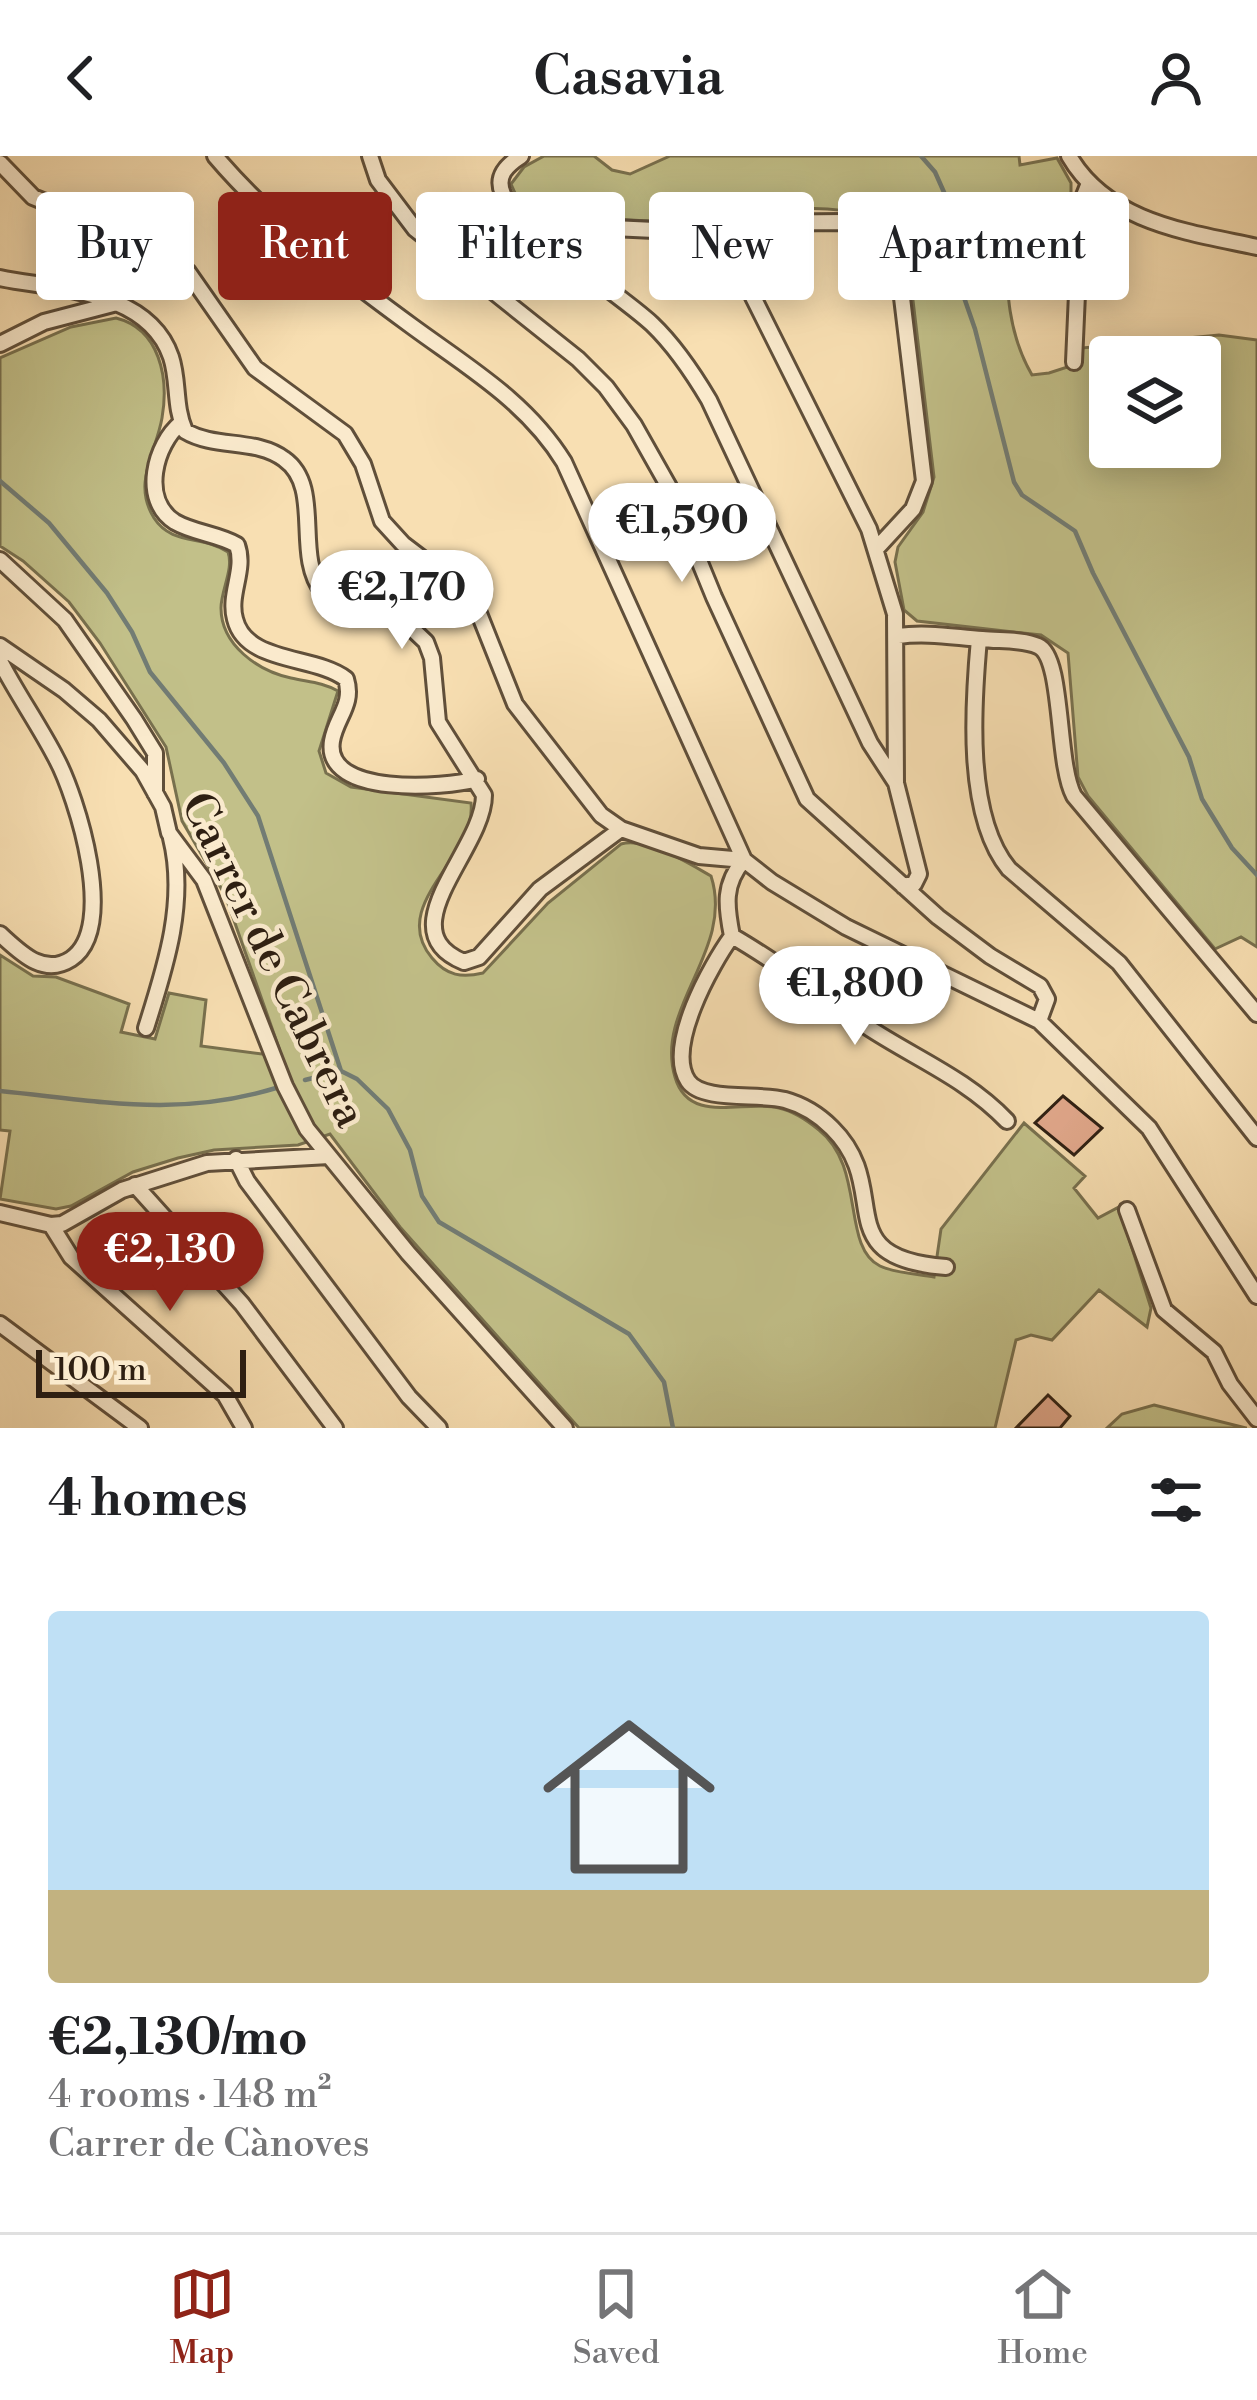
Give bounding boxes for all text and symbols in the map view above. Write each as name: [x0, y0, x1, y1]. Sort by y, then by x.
text: Casavia: [533, 44, 724, 112]
icon: back: [48, 45, 114, 111]
icon: person: [1143, 45, 1209, 111]
chip: Buy: [36, 192, 194, 300]
chip: Rent: [218, 192, 392, 300]
chip: Filters: [416, 192, 625, 300]
chip: New: [649, 192, 814, 300]
chip: Apartment: [838, 192, 1129, 300]
map controls: [1089, 336, 1221, 468]
button: layers: [1089, 336, 1221, 468]
pin: €1,590: [584, 483, 780, 585]
text: €1,590: [615, 497, 749, 546]
pin: €2,170: [304, 550, 500, 652]
text: €2,170: [338, 564, 466, 613]
street label: Carrer de Cabrera: [167, 783, 379, 1137]
pin: €1,800: [757, 946, 953, 1048]
text: €1,800: [786, 960, 924, 1009]
pin: €2,130: [72, 1212, 268, 1314]
text: €2,130: [104, 1226, 236, 1275]
scale bar: [36, 1344, 246, 1397]
text: 100 m: [54, 1350, 147, 1391]
icon: filters: [1143, 1467, 1209, 1533]
text: 4 homes: [48, 1468, 248, 1532]
icon: home: [521, 1689, 737, 1905]
text: €2,130/mo: [48, 2007, 308, 2071]
text: 4 rooms · 148 m²: [48, 2071, 331, 2120]
text: Carrer de Cànoves: [48, 2120, 370, 2169]
tab: Map: [169, 2261, 235, 2374]
tab: Saved: [573, 2261, 660, 2374]
tab: Home: [997, 2261, 1088, 2374]

